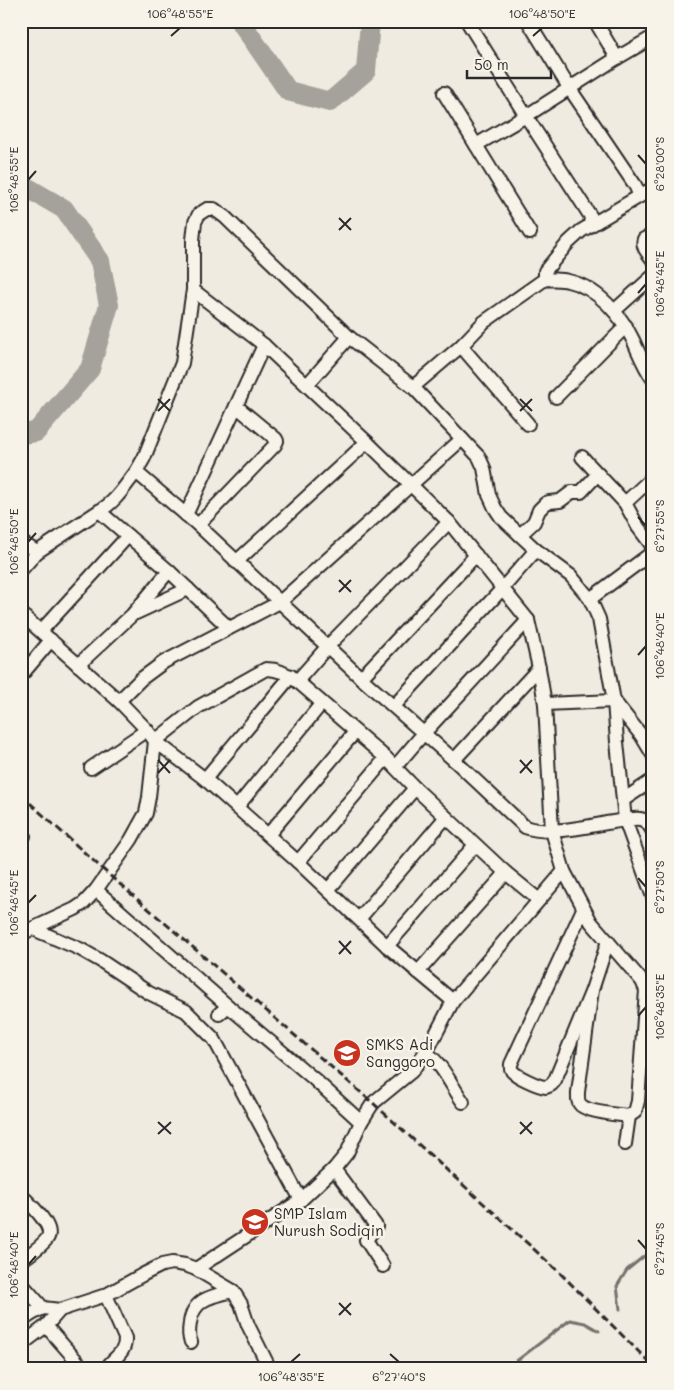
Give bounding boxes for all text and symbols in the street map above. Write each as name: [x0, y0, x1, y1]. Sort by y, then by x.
text: 106°48'55"E: [147, 5, 213, 21]
text: 106°48'50"E: [508, 5, 576, 21]
scale bar: [467, 48, 550, 80]
text: 50 m: [474, 54, 509, 74]
text: 6°28'00"S: [651, 137, 667, 191]
text: 106°48'55"E: [5, 147, 21, 213]
text: 106°48'45"E: [651, 251, 667, 317]
text: 6°27'55"S: [651, 499, 667, 552]
text: 106°48'50"E: [5, 508, 21, 576]
text: 106°48'40"E: [651, 612, 667, 680]
text: 6°27'50"S: [651, 860, 667, 914]
text: 106°48'45"E: [5, 870, 21, 936]
text: 106°48'35"E: [651, 974, 667, 1040]
place label: SMKS Adi Sanggoro: [366, 1034, 435, 1071]
school or university icon: SMKS Adi Sanggoro: [332, 1038, 362, 1068]
place label: SMP Islam Nurush Sodiqin: [274, 1203, 384, 1240]
school or university icon: SMP Islam Nurush Sodiqin: [240, 1207, 270, 1237]
text: 6°27'45"S: [651, 1222, 667, 1275]
text: 106°48'40"E: [5, 1231, 21, 1299]
text: 106°48'35"E: [258, 1368, 324, 1384]
text: 6°27'40"S: [372, 1368, 426, 1384]

